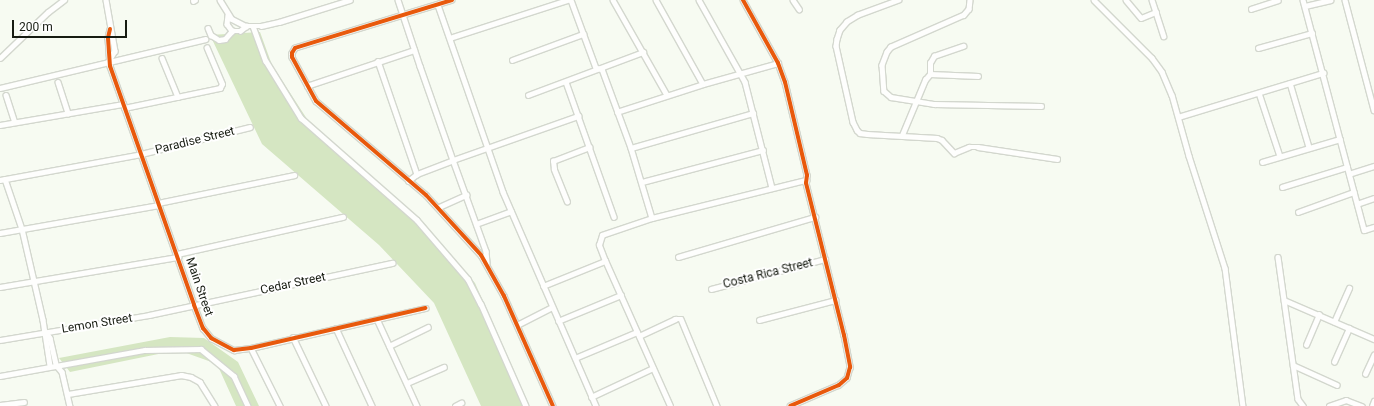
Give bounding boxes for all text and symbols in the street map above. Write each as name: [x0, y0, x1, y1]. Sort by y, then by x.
scale bar: [14, 12, 129, 38]
text: 200 m: [19, 20, 53, 34]
street label: Paradise Street: [154, 124, 236, 158]
street label: Main Street: [182, 256, 216, 318]
street label: Costa Rica Street: [722, 256, 814, 292]
street label: Cedar Street: [259, 270, 327, 298]
street label: Lemon Street: [61, 311, 133, 337]

